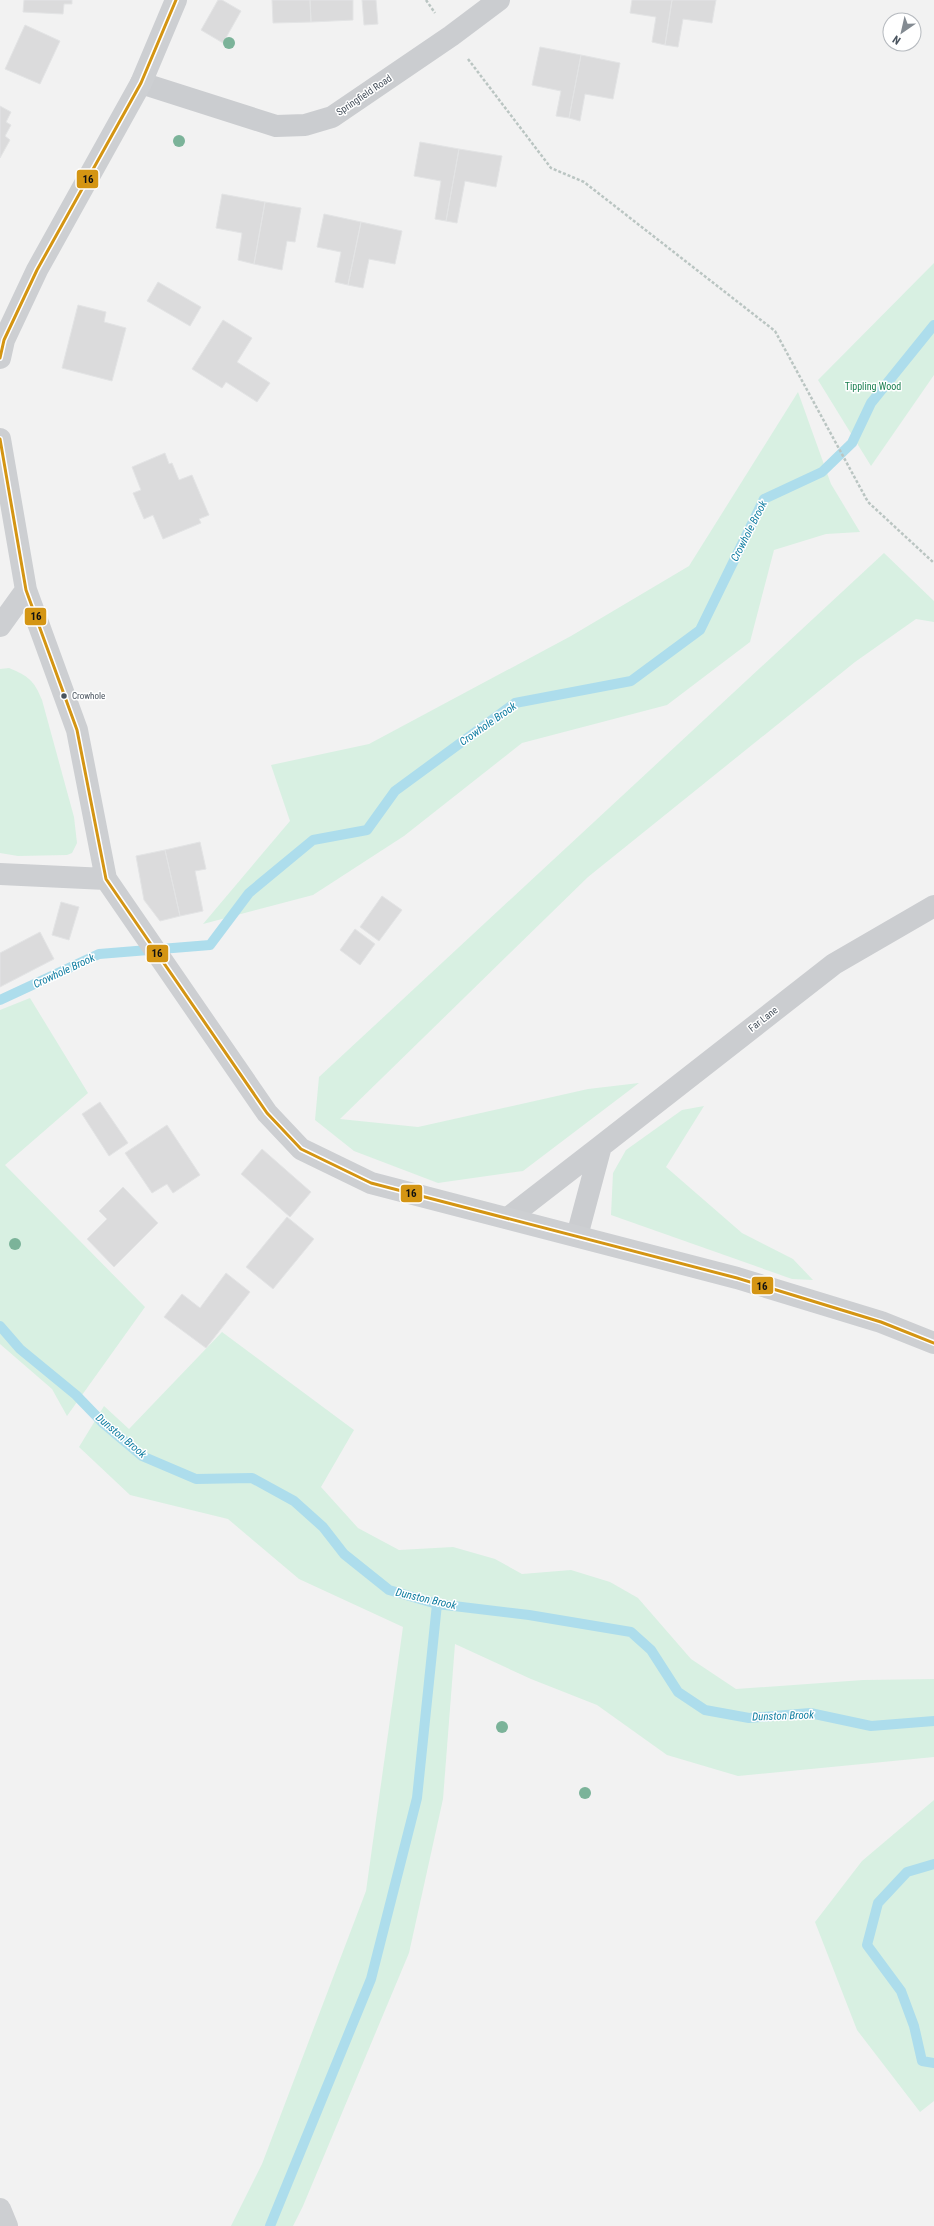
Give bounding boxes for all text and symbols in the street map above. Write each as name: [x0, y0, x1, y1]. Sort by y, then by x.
north arrow: [882, 12, 922, 52]
text: N: [890, 32, 903, 47]
street label: Springfield Road: [334, 72, 394, 118]
line badge: 16: [76, 169, 99, 189]
text: 16: [82, 173, 94, 186]
park label: Tippling Wood: [845, 381, 901, 392]
water label: Crowhole Brook: [728, 498, 770, 564]
line badge: 16: [24, 607, 47, 626]
text: 16: [30, 610, 42, 623]
marker: Crowhole: [59, 691, 69, 701]
place label: Crowhole: [72, 691, 105, 701]
water label: Crowhole Brook: [457, 700, 519, 748]
line badge: 16: [146, 944, 169, 963]
text: 16: [151, 947, 163, 960]
water label: Crowhole Brook: [31, 951, 97, 991]
street label: Far Lane: [746, 1004, 780, 1034]
line badge: 16: [400, 1184, 423, 1203]
text: 16: [405, 1187, 417, 1200]
line badge: 16: [751, 1276, 774, 1295]
text: 16: [756, 1280, 768, 1293]
water label: Dunston Brook: [93, 1411, 149, 1461]
water label: Dunston Brook: [394, 1586, 458, 1612]
water label: Dunston Brook: [752, 1708, 814, 1724]

